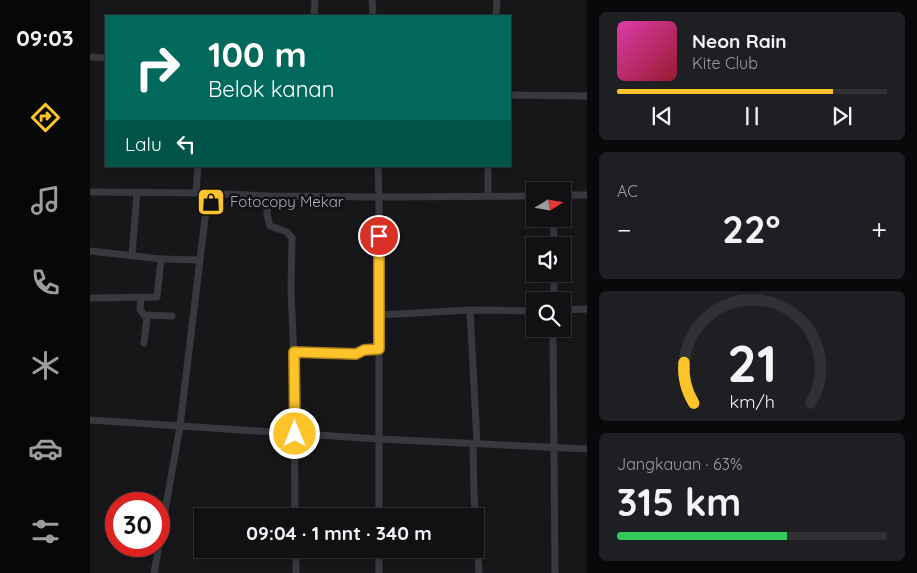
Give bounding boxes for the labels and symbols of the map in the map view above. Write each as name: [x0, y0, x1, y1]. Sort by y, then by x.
north arrow: [526, 182, 571, 228]
shop icon: Fotocopy Mekar: [196, 187, 226, 217]
place label: Fotocopy Mekar: [230, 192, 344, 211]
pin: [358, 215, 400, 257]
position arrow: [268, 407, 320, 459]
speed limit sign: 30: [105, 492, 170, 557]

